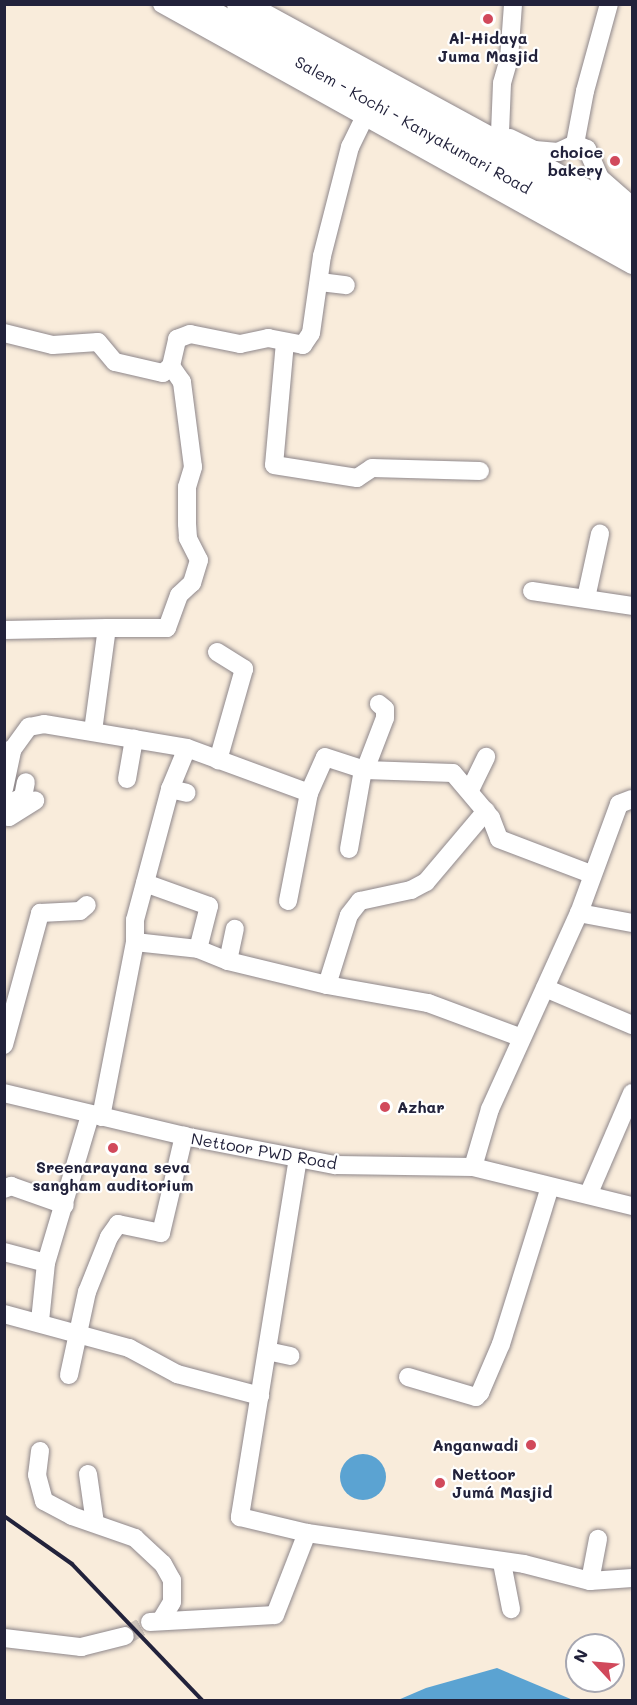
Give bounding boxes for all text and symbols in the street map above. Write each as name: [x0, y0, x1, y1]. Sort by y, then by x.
marker: Al-Hidaya Juma Masjid: [481, 12, 495, 26]
place label: Al-Hidaya Juma Masjid: [438, 28, 538, 66]
street label: Salem - Kochi - Kanyakumari Road: [292, 52, 534, 198]
place label: choice bakery: [548, 142, 603, 180]
marker: choice bakery: [608, 154, 622, 168]
place label: Azhar: [397, 1097, 445, 1117]
marker: Azhar: [378, 1100, 392, 1114]
street label: Nettoor PWD Road: [190, 1129, 338, 1173]
marker: Sreenarayana seva sangham auditorium: [106, 1141, 120, 1155]
place label: Sreenarayana seva sangham auditorium: [32, 1157, 194, 1195]
place label: Anganwadi: [432, 1435, 519, 1455]
marker: Anganwadi: [524, 1438, 538, 1452]
place label: Nettoor Jumá Masjid: [452, 1464, 552, 1502]
marker: Nettoor Jumá Masjid: [433, 1476, 447, 1490]
north arrow: [565, 1633, 625, 1693]
text: N: [568, 1646, 592, 1666]

